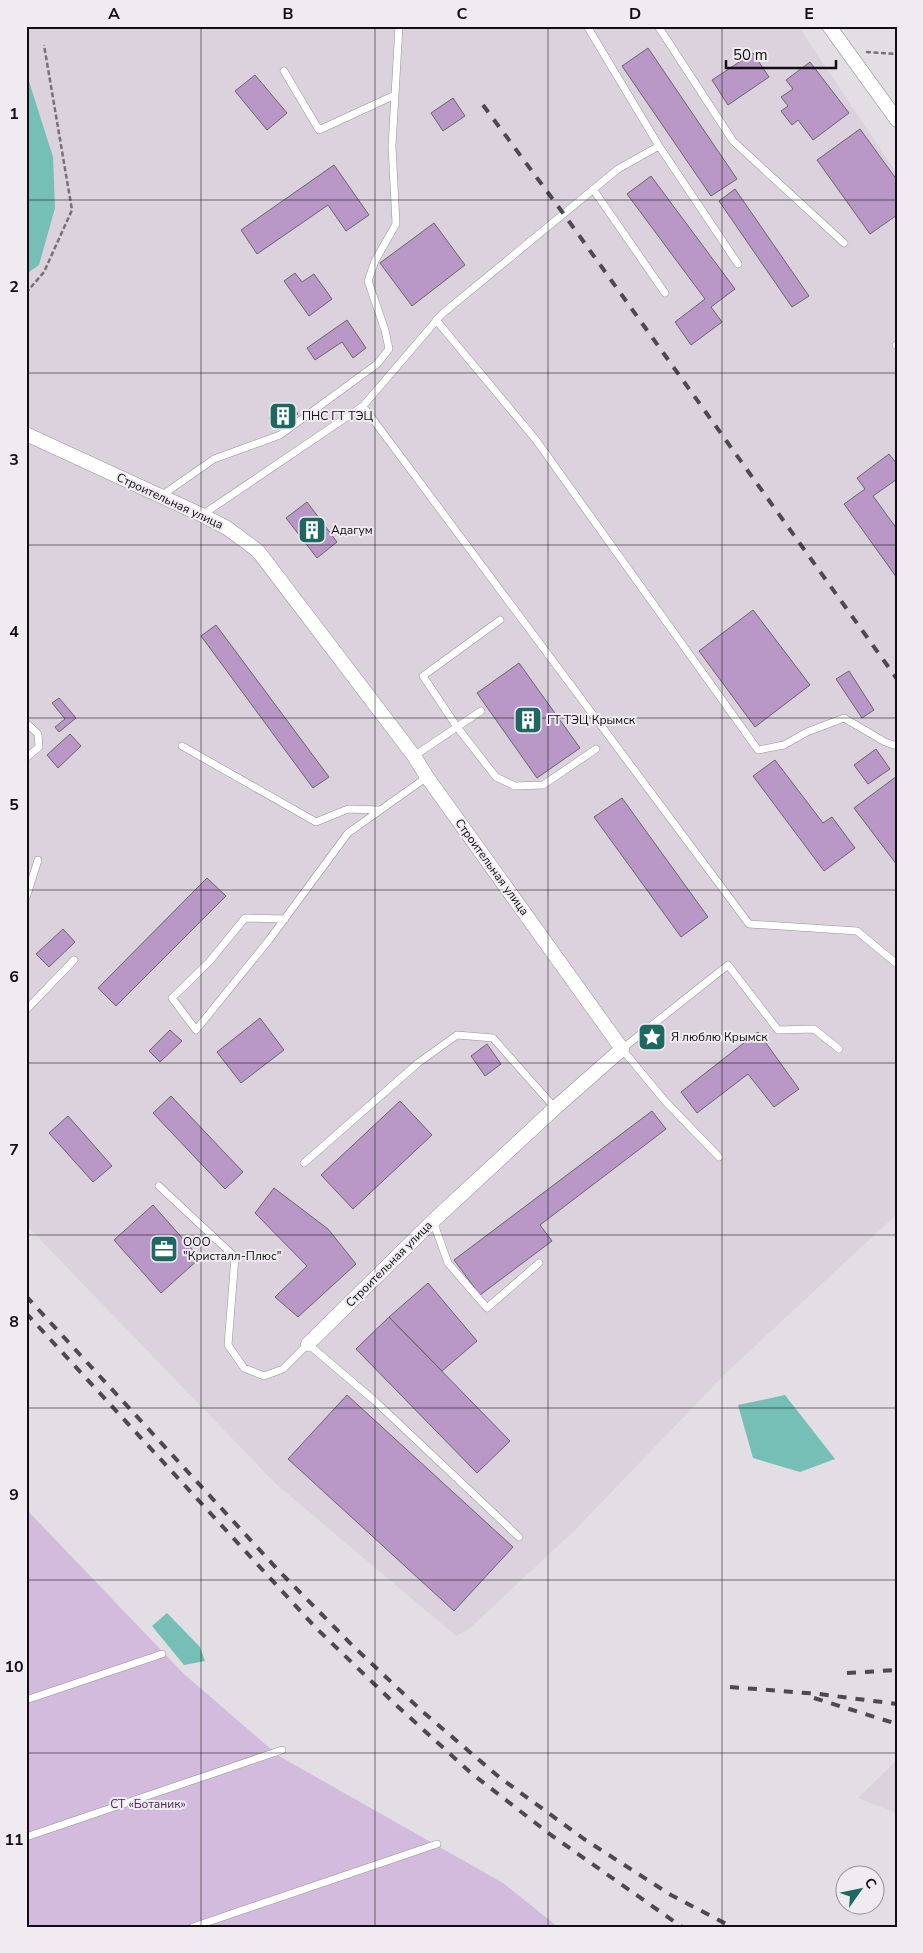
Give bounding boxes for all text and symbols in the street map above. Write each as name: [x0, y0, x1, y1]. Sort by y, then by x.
text: A: [108, 3, 120, 25]
text: B: [282, 3, 294, 25]
text: C: [457, 3, 468, 25]
text: D: [629, 3, 641, 25]
text: E: [804, 3, 814, 25]
scale bar: [726, 38, 836, 70]
text: 50 m: [733, 45, 768, 65]
text: 1: [9, 103, 19, 125]
text: 2: [9, 276, 19, 298]
building icon: ПНС ГТ ТЭЦ: [268, 401, 298, 431]
place label: ПНС ГТ ТЭЦ: [302, 408, 373, 424]
text: 3: [9, 449, 19, 471]
street label: Строительная улица: [114, 469, 226, 533]
building icon: Адагум: [297, 515, 327, 545]
place label: Адагум: [331, 522, 373, 538]
text: 4: [9, 621, 19, 643]
building icon: ГТ ТЭЦ Крымск: [513, 705, 543, 735]
place label: ГТ ТЭЦ Крымск: [547, 712, 636, 728]
text: 5: [9, 794, 19, 816]
street label: Строительная улица: [451, 815, 533, 919]
text: 6: [9, 966, 19, 988]
place icon: Я люблю Крымск: [637, 1022, 667, 1052]
place label: Я люблю Крымск: [671, 1029, 768, 1045]
text: 7: [9, 1139, 19, 1161]
street label: Строительная улица: [342, 1217, 436, 1311]
office icon: ООО "Кристалл-Плюс": [149, 1234, 179, 1264]
place label: ООО "Кристалл-Плюс": [183, 1234, 281, 1264]
text: 8: [9, 1311, 19, 1333]
text: 9: [9, 1484, 19, 1506]
text: 10: [4, 1656, 24, 1678]
park label: СТ «Ботаник»: [110, 1796, 186, 1812]
text: 11: [4, 1829, 24, 1851]
north arrow: [836, 1866, 886, 1916]
text: С: [860, 1874, 881, 1893]

